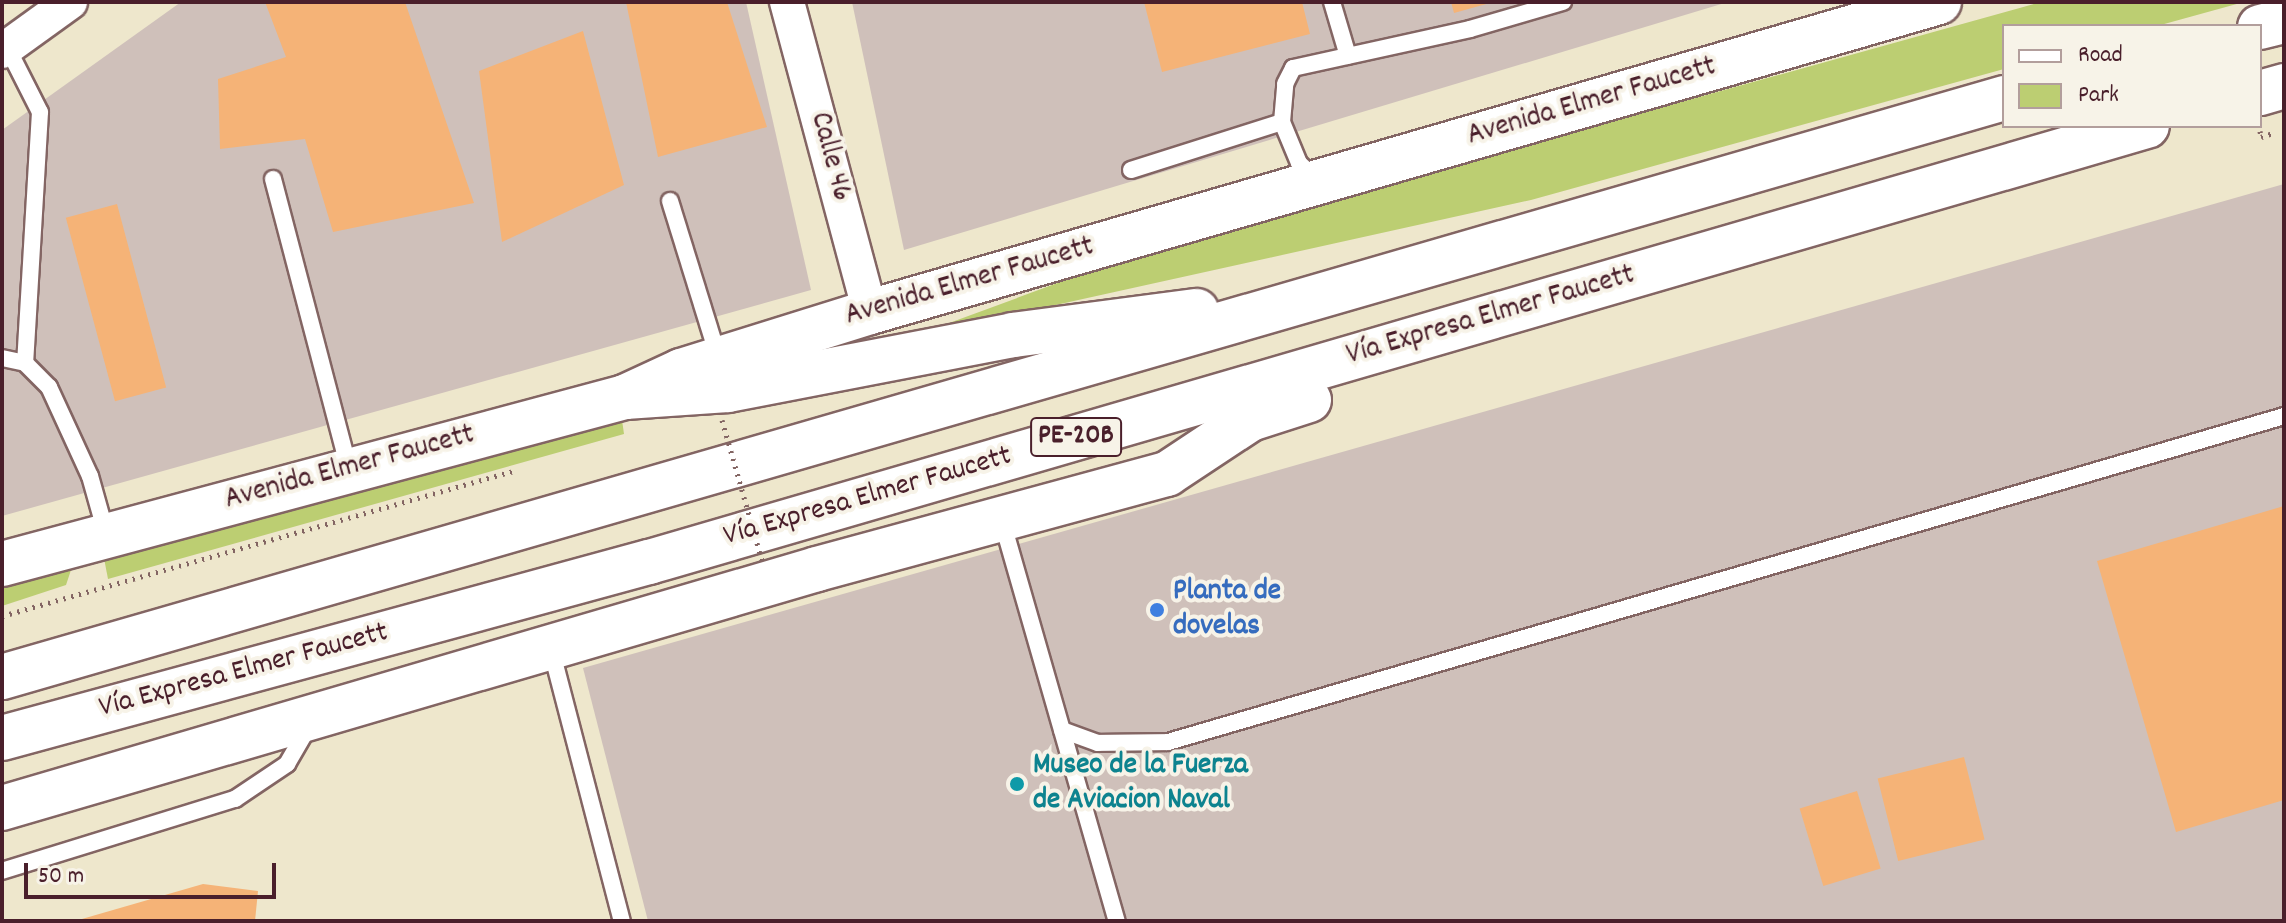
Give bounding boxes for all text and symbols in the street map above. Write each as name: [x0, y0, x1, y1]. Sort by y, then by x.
legend: [2002, 24, 2262, 128]
text: Road: [2078, 39, 2123, 73]
street label: Avenida Elmer Faucett: [1464, 50, 1720, 156]
text: Park: [2078, 79, 2119, 113]
street label: Calle 46: [800, 109, 858, 205]
street label: Avenida Elmer Faucett: [842, 230, 1098, 336]
street label: Vía Expresa Elmer Faucett: [1343, 259, 1639, 375]
road number: PE-20B: [1030, 413, 1122, 461]
street label: Avenida Elmer Faucett: [221, 418, 479, 520]
street label: Vía Expresa Elmer Faucett: [720, 440, 1016, 556]
place label: Planta de dovelas: [1173, 575, 1281, 646]
marker: Planta de dovelas: [1148, 601, 1166, 619]
street label: Vía Expresa Elmer Faucett: [96, 616, 392, 728]
place label: Museo de la Fuerza de Aviacion Naval: [1033, 749, 1248, 820]
marker: Museo de la Fuerza de Aviacion Naval: [1008, 775, 1026, 793]
scale bar: [28, 847, 280, 897]
text: 50 m: [38, 860, 84, 894]

